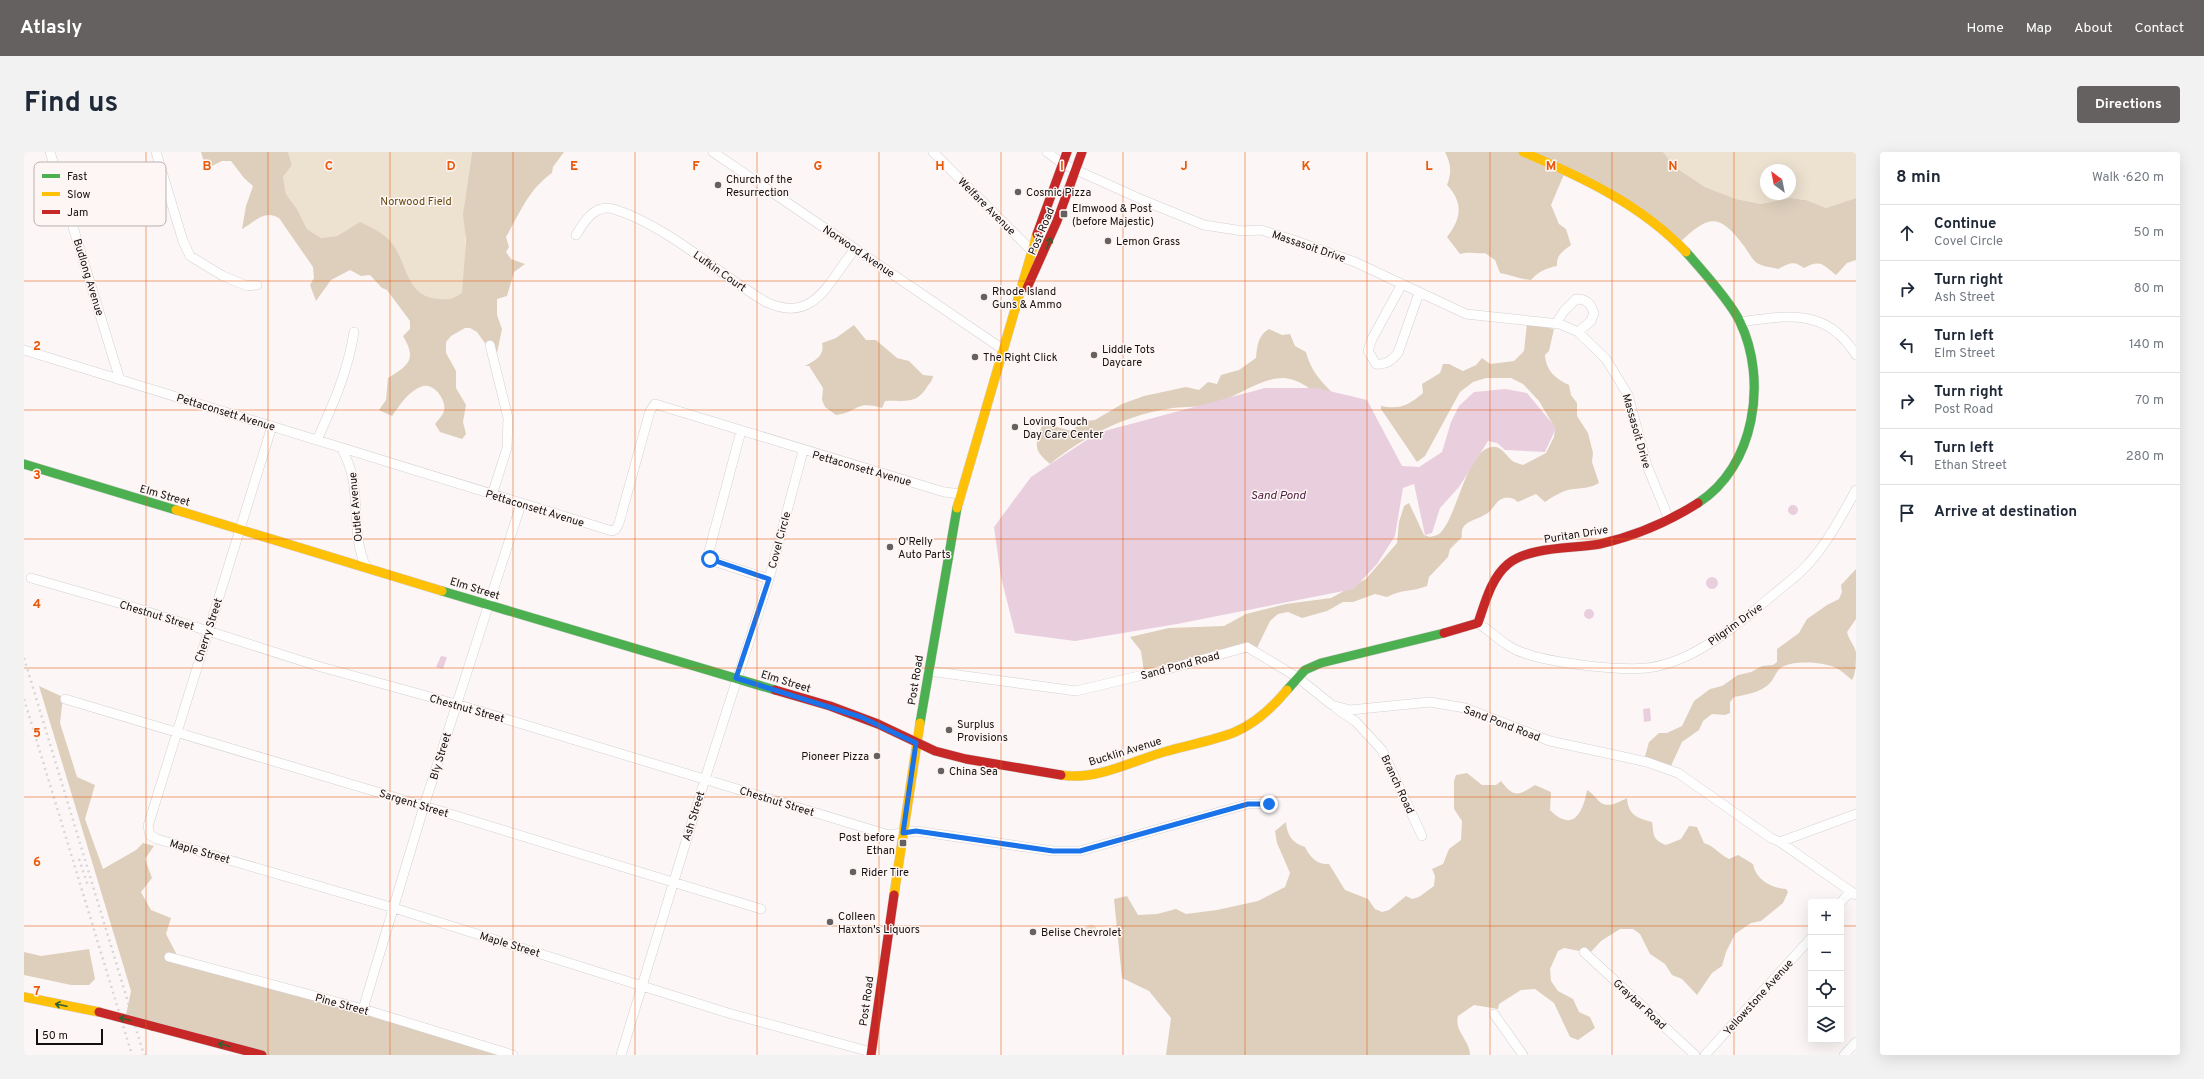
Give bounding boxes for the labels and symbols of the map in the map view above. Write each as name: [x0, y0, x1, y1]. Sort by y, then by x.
text: B: [203, 159, 212, 175]
text: C: [325, 159, 333, 175]
text: D: [446, 159, 456, 175]
text: E: [570, 159, 578, 175]
text: F: [692, 159, 700, 175]
text: G: [814, 159, 823, 175]
text: H: [935, 159, 945, 175]
text: I: [1060, 159, 1064, 175]
text: J: [1180, 159, 1188, 175]
text: K: [1301, 159, 1311, 175]
text: L: [1425, 159, 1433, 175]
text: M: [1546, 159, 1556, 175]
text: N: [1668, 159, 1678, 175]
legend: [34, 162, 166, 226]
north arrow: [1760, 164, 1796, 200]
text: Fast: [67, 170, 87, 184]
place label: Church of the Resurrection: [726, 173, 792, 200]
street label: Welfare Avenue: [954, 175, 1018, 239]
marker: Church of the Resurrection: [713, 180, 723, 190]
place label: Cosmic Pizza: [1026, 186, 1091, 200]
marker: Cosmic Pizza: [1013, 187, 1023, 197]
text: Slow: [67, 188, 90, 202]
park label: Norwood Field: [380, 195, 452, 209]
place label: Elmwood & Post (before Majestic): [1072, 202, 1154, 229]
text: Jam: [67, 206, 88, 220]
street label: Post Road: [1026, 206, 1058, 257]
marker: Elmwood & Post (before Majestic): [1059, 209, 1069, 219]
street label: Norwood Avenue: [820, 223, 897, 281]
street label: Massasoit Drive: [1270, 228, 1347, 266]
place label: Lemon Grass: [1116, 235, 1180, 249]
marker: Lemon Grass: [1103, 236, 1113, 246]
street label: Budlong Avenue: [70, 237, 106, 318]
one-way arrow: [1045, 237, 1053, 249]
street label: Lufkin Court: [690, 248, 749, 295]
place label: Rhode Island Guns & Ammo: [992, 285, 1062, 312]
marker: Rhode Island Guns & Ammo: [979, 292, 989, 302]
text: 2: [33, 339, 41, 355]
place label: Liddle Tots Daycare: [1102, 343, 1155, 370]
marker: Liddle Tots Daycare: [1089, 350, 1099, 360]
place label: The Right Click: [983, 351, 1058, 365]
marker: The Right Click: [970, 352, 980, 362]
street label: Pettaconsett Avenue: [175, 391, 277, 435]
street label: Massasoit Drive: [1619, 392, 1653, 470]
place label: Loving Touch Day Care Center: [1023, 415, 1104, 442]
marker: Loving Touch Day Care Center: [1010, 422, 1020, 432]
street label: Pettaconsett Avenue: [811, 448, 913, 490]
text: 3: [33, 468, 41, 484]
street label: Outlet Avenue: [346, 471, 366, 542]
street label: Elm Street: [138, 482, 191, 510]
street label: Pettaconsett Avenue: [484, 487, 586, 531]
water label: Sand Pond: [1250, 488, 1307, 504]
street label: Covel Circle: [766, 510, 794, 570]
street label: Puritan Drive: [1543, 523, 1609, 547]
place label: O'Relly Auto Parts: [898, 535, 951, 562]
marker: O'Relly Auto Parts: [885, 542, 895, 552]
route start: [701, 550, 719, 568]
street label: Elm Street: [448, 575, 501, 603]
street label: Cherry Street: [192, 596, 226, 664]
text: 4: [33, 597, 41, 613]
street label: Chestnut Street: [118, 598, 196, 634]
street label: Pilgrim Drive: [1706, 600, 1766, 649]
street label: Sand Pond Road: [1139, 649, 1221, 683]
street label: Post Road: [905, 654, 927, 706]
street label: Elm Street: [759, 668, 812, 696]
street label: Chestnut Street: [428, 692, 506, 726]
street label: Sand Pond Road: [1461, 703, 1542, 745]
place label: Surplus Provisions: [957, 718, 1008, 745]
marker: Surplus Provisions: [944, 725, 954, 735]
text: 5: [33, 726, 41, 742]
street label: Bly Street: [427, 731, 455, 782]
street label: Bucklin Avenue: [1087, 734, 1164, 770]
place label: Pioneer Pizza: [801, 750, 869, 764]
marker: Pioneer Pizza: [872, 751, 882, 761]
street label: Branch Road: [1377, 753, 1417, 816]
place label: China Sea: [949, 765, 998, 779]
marker: China Sea: [936, 766, 946, 776]
street label: Chestnut Street: [738, 784, 816, 820]
street label: Sargent Street: [377, 787, 450, 821]
street label: Ash Street: [680, 790, 708, 843]
route end: [1260, 795, 1278, 813]
place label: Post before Ethan: [839, 831, 895, 858]
street label: Maple Street: [168, 837, 232, 867]
marker: Post before Ethan: [898, 838, 908, 848]
text: 6: [33, 855, 41, 871]
place label: Rider Tire: [861, 866, 909, 880]
marker: Rider Tire: [848, 867, 858, 877]
place label: Colleen Haxton's Liquors: [838, 910, 920, 937]
marker: Colleen Haxton's Liquors: [825, 917, 835, 927]
place label: Belise Chevrolet: [1041, 926, 1121, 940]
marker: Belise Chevrolet: [1028, 927, 1038, 937]
street label: Maple Street: [478, 929, 542, 961]
street label: Yellowstone Avenue: [1721, 957, 1797, 1039]
street label: Post Road: [857, 975, 877, 1027]
street label: Graybar Road: [1610, 976, 1669, 1033]
text: 7: [34, 984, 41, 1000]
street label: Pine Street: [313, 991, 370, 1019]
one-way arrow: [55, 1000, 68, 1008]
one-way arrow: [119, 1015, 132, 1022]
scale bar: [36, 1027, 103, 1046]
one-way arrow: [218, 1040, 231, 1048]

